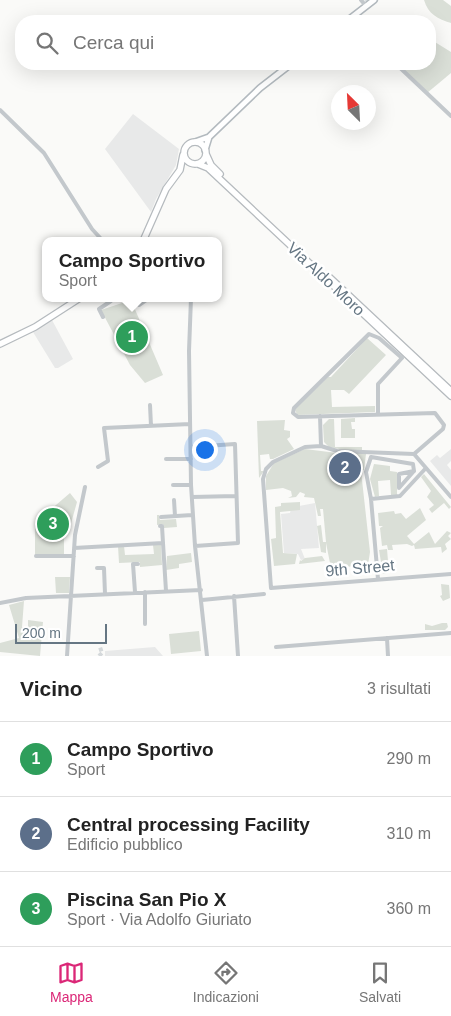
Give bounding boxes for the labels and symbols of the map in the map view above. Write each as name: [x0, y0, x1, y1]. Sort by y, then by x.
north arrow: [331, 85, 376, 130]
street label: Via Aldo Moro: [284, 239, 368, 319]
pin: 1: [116, 318, 148, 356]
your location: [192, 437, 218, 463]
pin: 2: [329, 449, 361, 487]
pin: 3: [37, 505, 69, 543]
street label: 9th Street: [325, 556, 396, 579]
scale bar: [15, 621, 108, 644]

